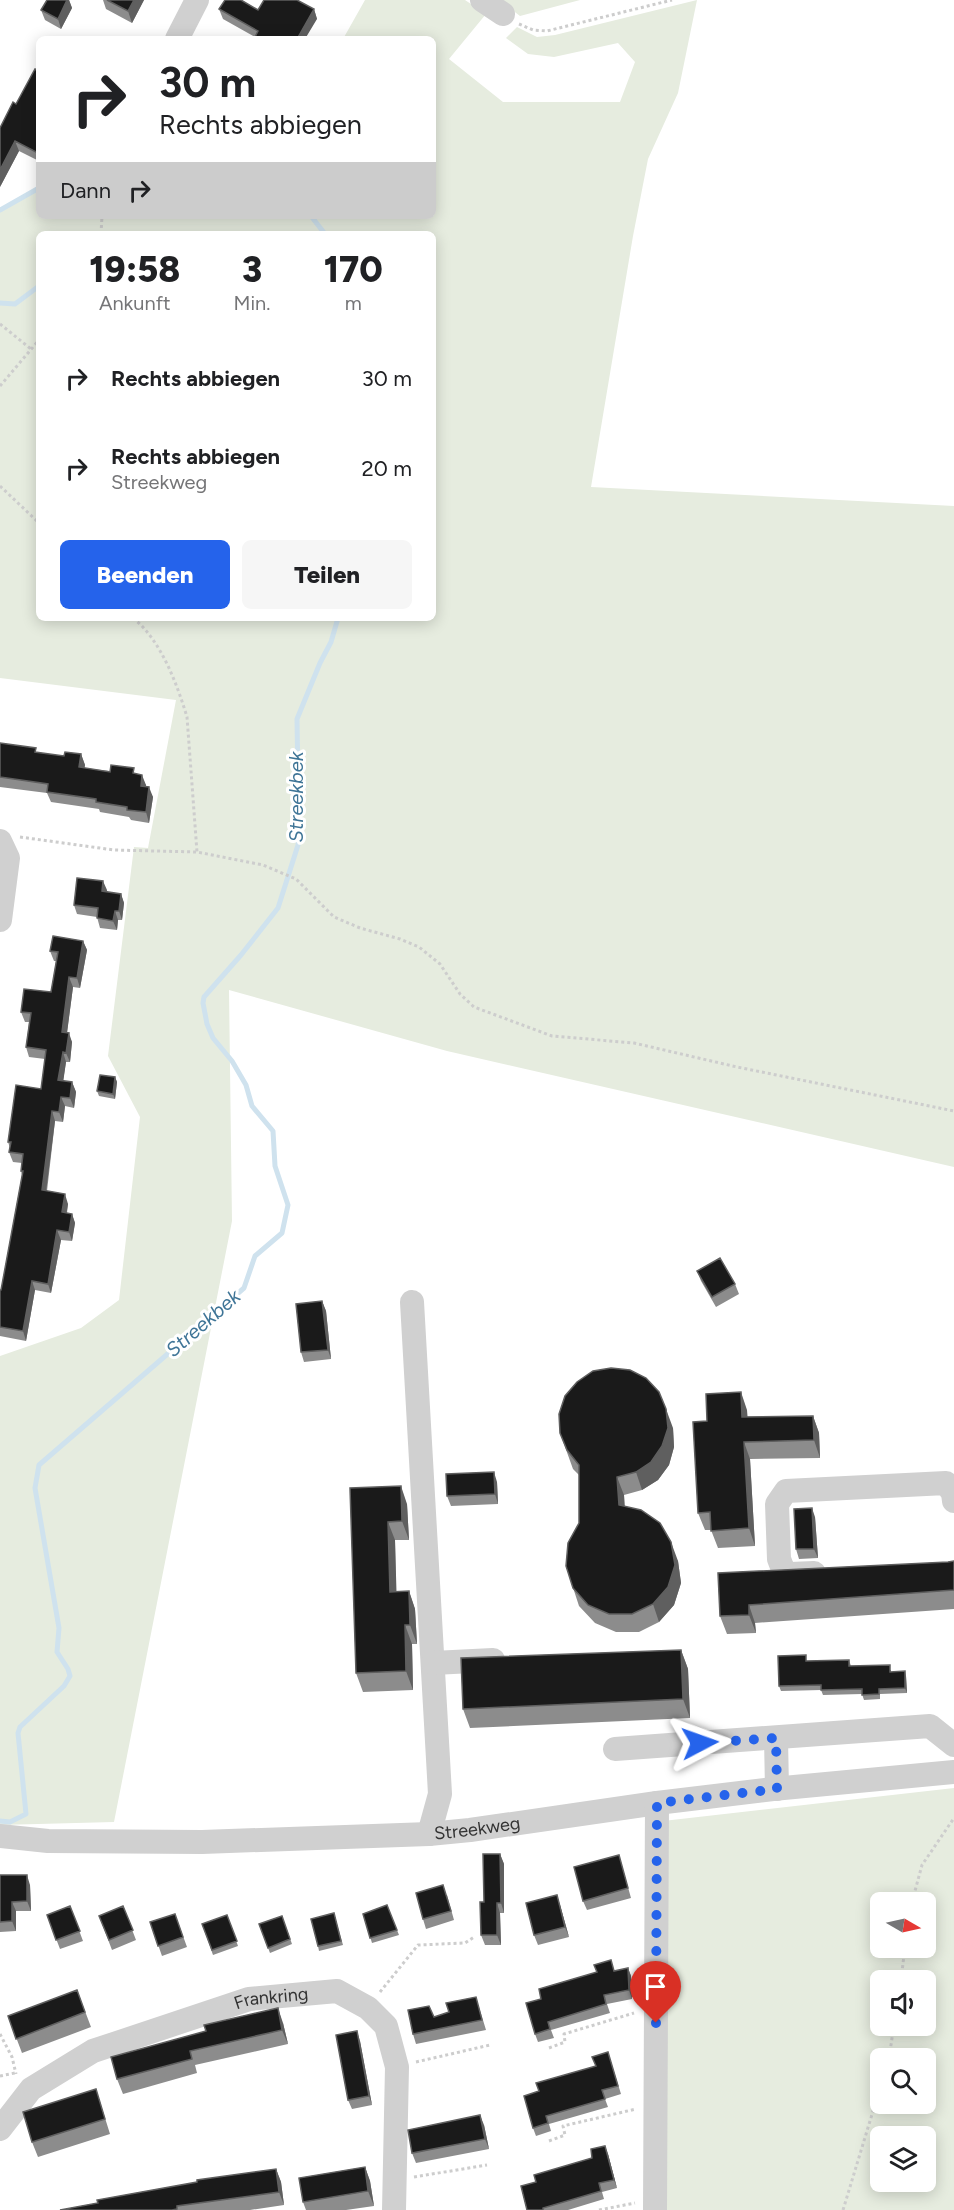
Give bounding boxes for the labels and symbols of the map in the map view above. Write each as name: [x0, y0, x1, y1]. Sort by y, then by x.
water label: Streekbek: [284, 750, 308, 842]
water label: Streekbek: [161, 1283, 246, 1362]
position arrow: [668, 1711, 732, 1775]
street label: Streekweg: [433, 1812, 522, 1844]
north arrow: [870, 1892, 936, 1958]
pin: [630, 1961, 681, 2023]
street label: Frankring: [231, 1983, 309, 2014]

